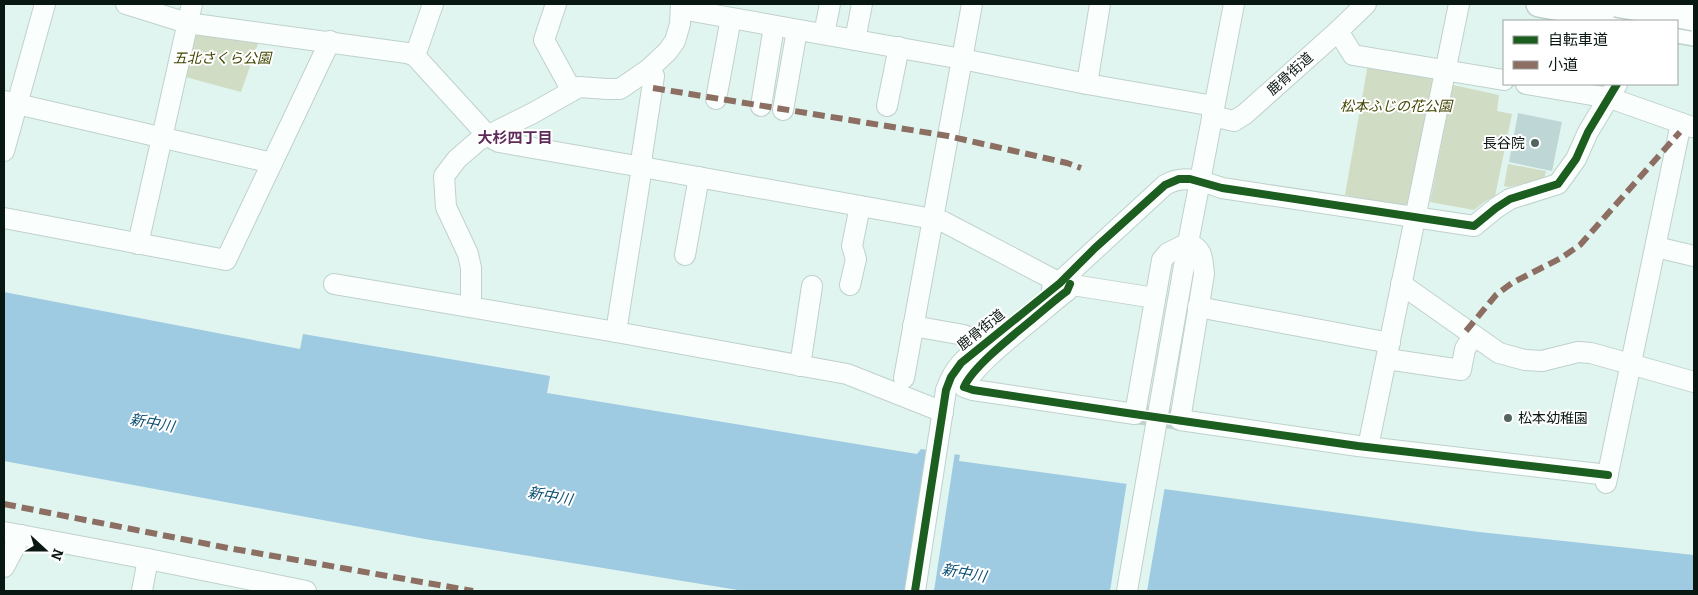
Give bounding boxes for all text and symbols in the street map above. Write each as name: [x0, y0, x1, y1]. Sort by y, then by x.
legend: [1503, 20, 1678, 85]
text: 自転車道: [1548, 31, 1608, 49]
street label: 鹿骨街道: [1264, 49, 1316, 99]
park label: 五北さくら公園: [173, 50, 273, 67]
text: 小道: [1548, 56, 1578, 74]
park label: 松本ふじの花公園: [1340, 98, 1454, 115]
district label: 大杉四丁目: [477, 129, 553, 147]
place label: 長谷院: [1483, 135, 1525, 152]
marker: 長谷院: [1529, 137, 1541, 149]
street label: 鹿骨街道: [954, 306, 1008, 354]
water label: 新中川: [128, 410, 178, 436]
place label: 松本幼稚園: [1518, 410, 1588, 427]
marker: 松本幼稚園: [1502, 412, 1514, 424]
water label: 新中川: [526, 483, 576, 509]
north arrow: [20, 525, 70, 575]
text: N: [47, 546, 67, 563]
water label: 新中川: [940, 560, 990, 586]

